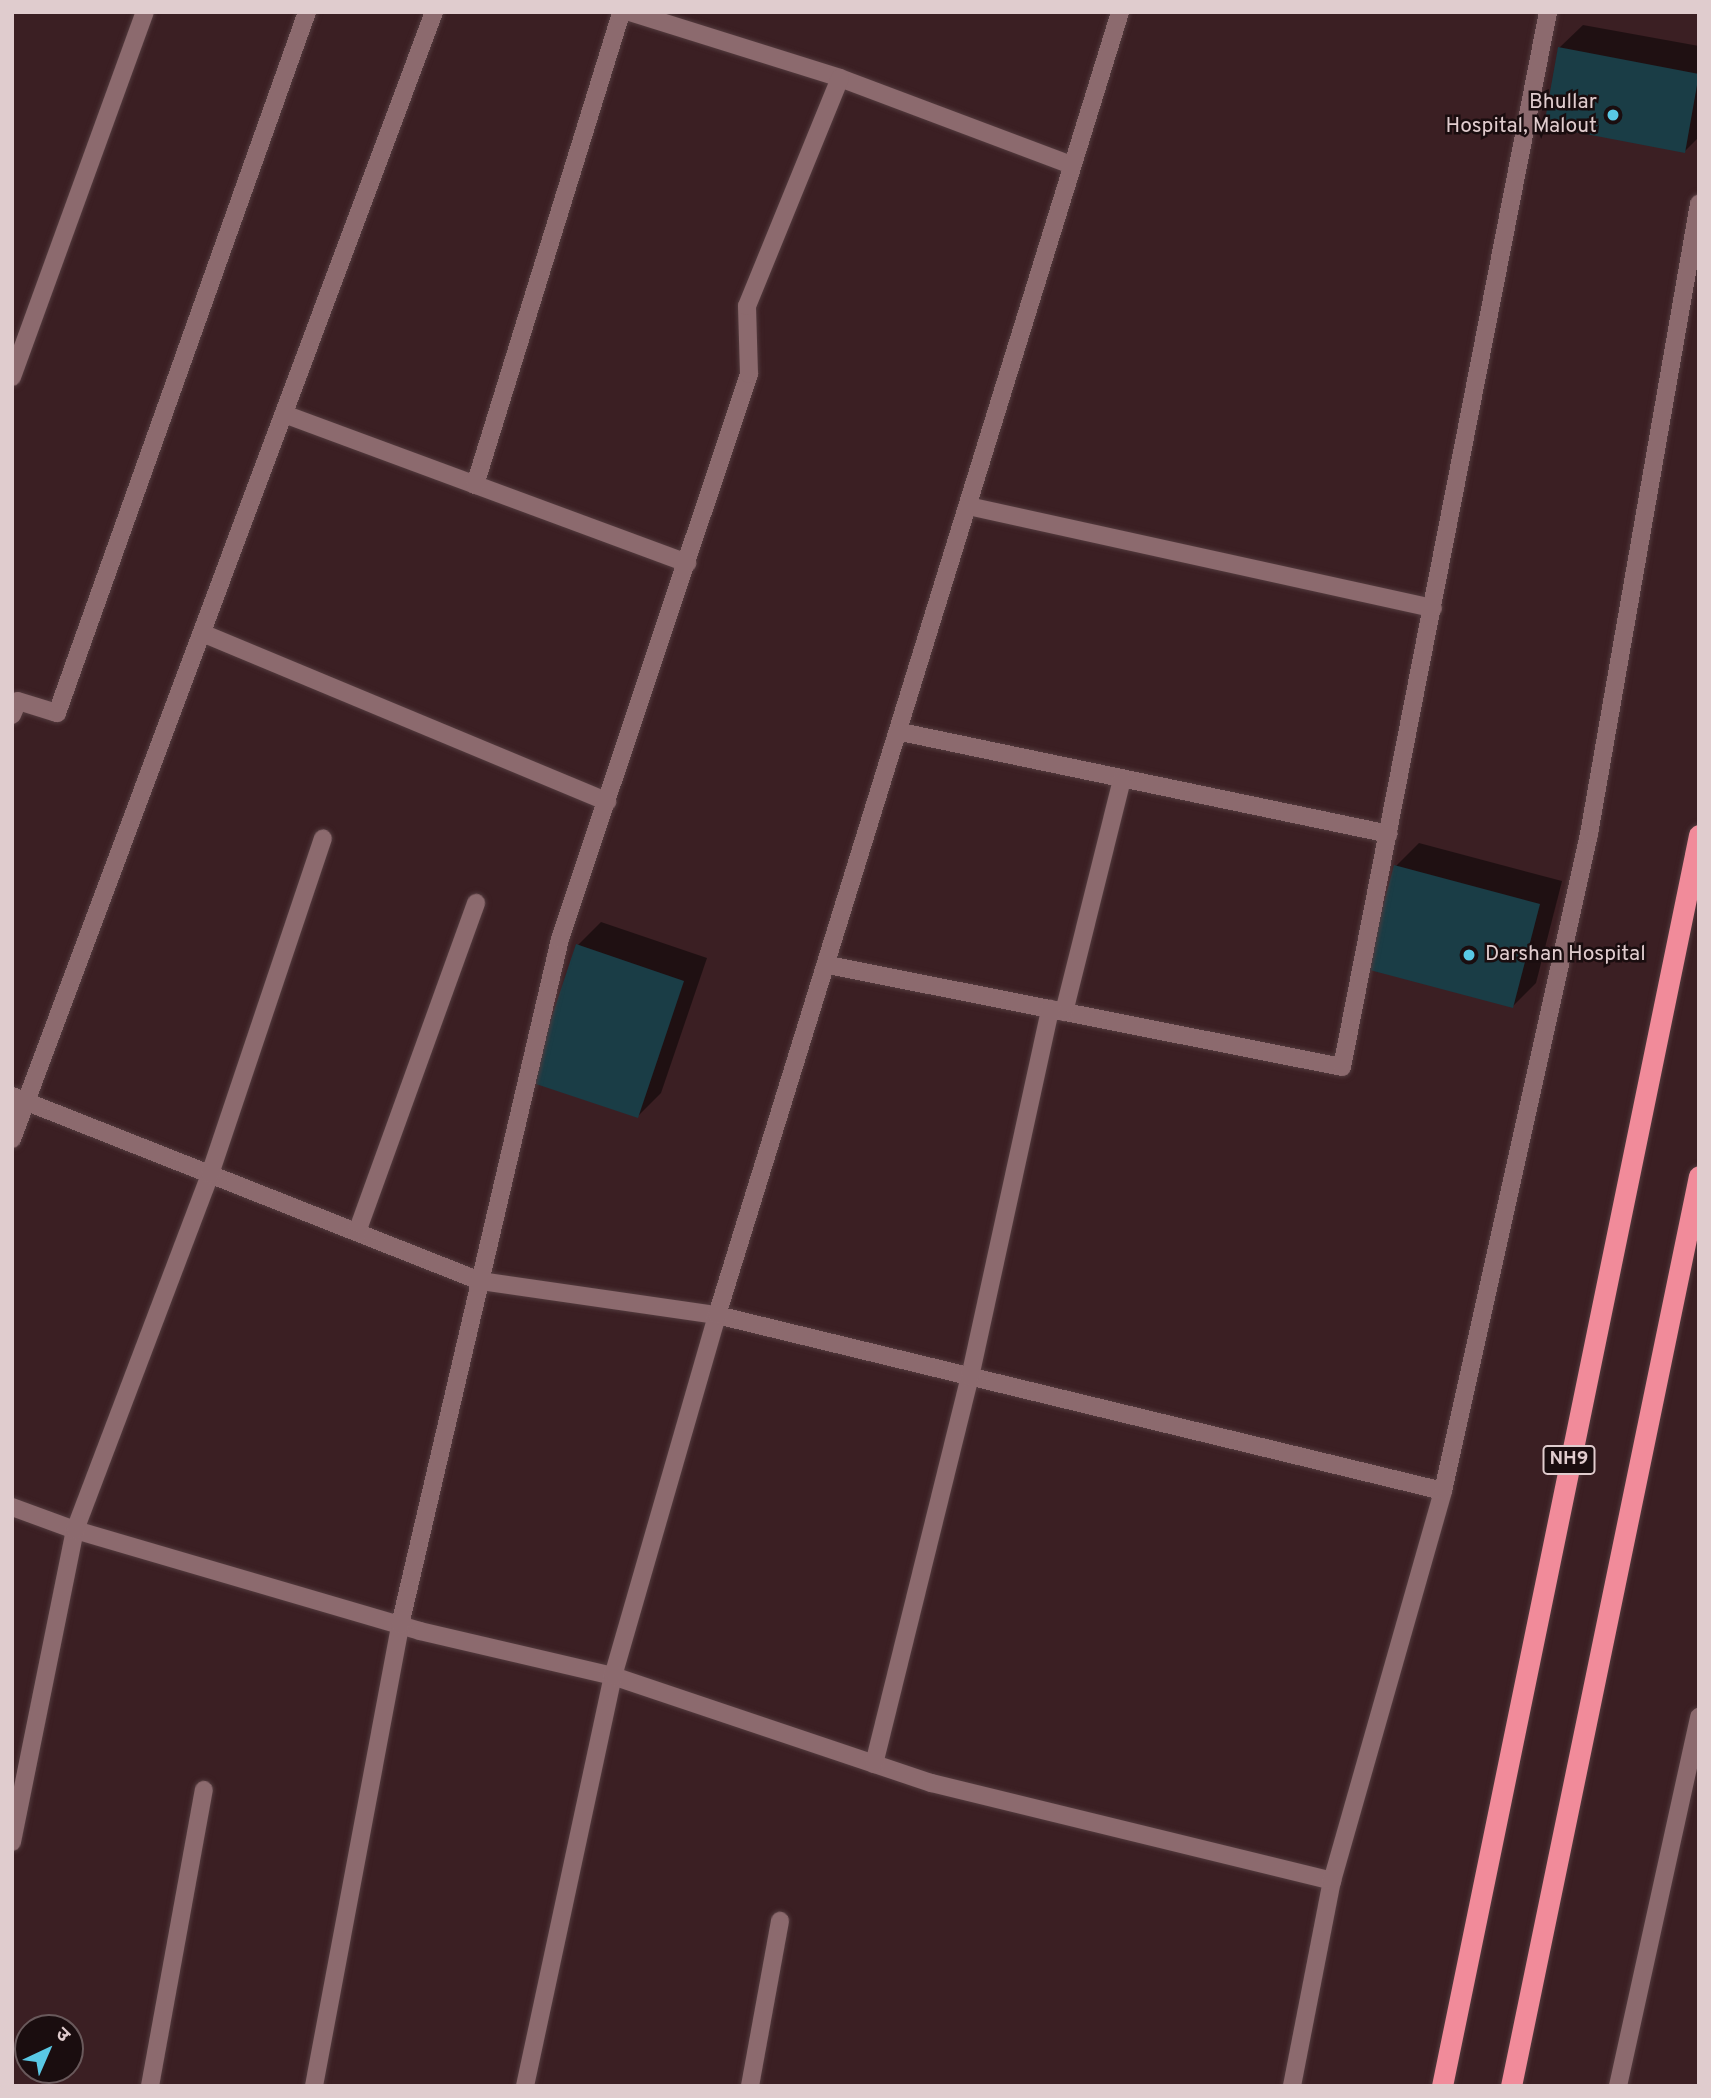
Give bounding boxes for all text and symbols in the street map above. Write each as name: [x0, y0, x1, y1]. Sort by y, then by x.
place label: Bhullar Hospital, Malout: [1445, 90, 1597, 140]
marker: Bhullar Hospital, Malout: [1603, 105, 1623, 125]
place label: Darshan Hospital: [1485, 942, 1646, 968]
marker: Darshan Hospital: [1459, 945, 1479, 965]
road number: NH9: [1541, 1444, 1597, 1476]
north arrow: [14, 2014, 84, 2084]
text: उ: [50, 2023, 75, 2048]

